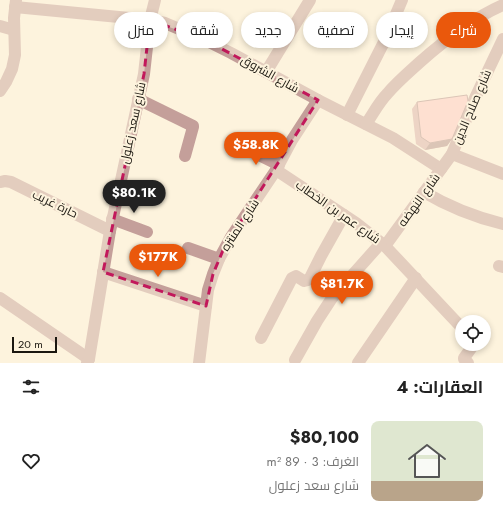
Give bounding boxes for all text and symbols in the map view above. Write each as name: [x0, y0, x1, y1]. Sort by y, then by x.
chip: منزل: [114, 12, 168, 48]
chip: شقة: [176, 12, 233, 48]
chip: جديد: [241, 12, 295, 48]
chip: تصفية: [303, 12, 368, 48]
chip: إيجار: [376, 12, 428, 48]
chip: شراء: [436, 12, 491, 48]
street label: شارع الشروق: [238, 51, 302, 97]
street label: شارع صلاح الدين: [448, 67, 496, 147]
street label: شارع سعد زعلول: [116, 80, 150, 166]
pin: $58.8K: [223, 132, 289, 166]
text: $58.8K: [233, 135, 279, 154]
street label: شارع النهضه: [393, 170, 445, 230]
street label: شارع عمر بن الخطاب: [292, 176, 384, 248]
pin: $80.1K: [101, 180, 167, 214]
text: $80.1K: [112, 183, 156, 202]
street label: حارة غريب: [29, 185, 81, 223]
street label: شارع المنتزه: [216, 195, 264, 255]
pin: $177K: [130, 244, 186, 278]
text: $177K: [138, 247, 178, 266]
pin: $81.7K: [309, 271, 375, 305]
text: $81.7K: [320, 274, 364, 293]
map controls: [455, 315, 491, 351]
button: locate: [455, 315, 491, 351]
scale bar: [12, 335, 57, 354]
text: 20 m: [18, 336, 43, 352]
text: العقارات: 4: [396, 375, 483, 399]
icon: filters: [20, 376, 42, 398]
text: $80,100: [290, 425, 359, 449]
icon: home: [403, 437, 451, 485]
icon: heart: [20, 450, 42, 472]
text: الغرف: 3 · 89 m²: [267, 452, 359, 471]
text: شارع سعد زعلول: [269, 476, 359, 495]

